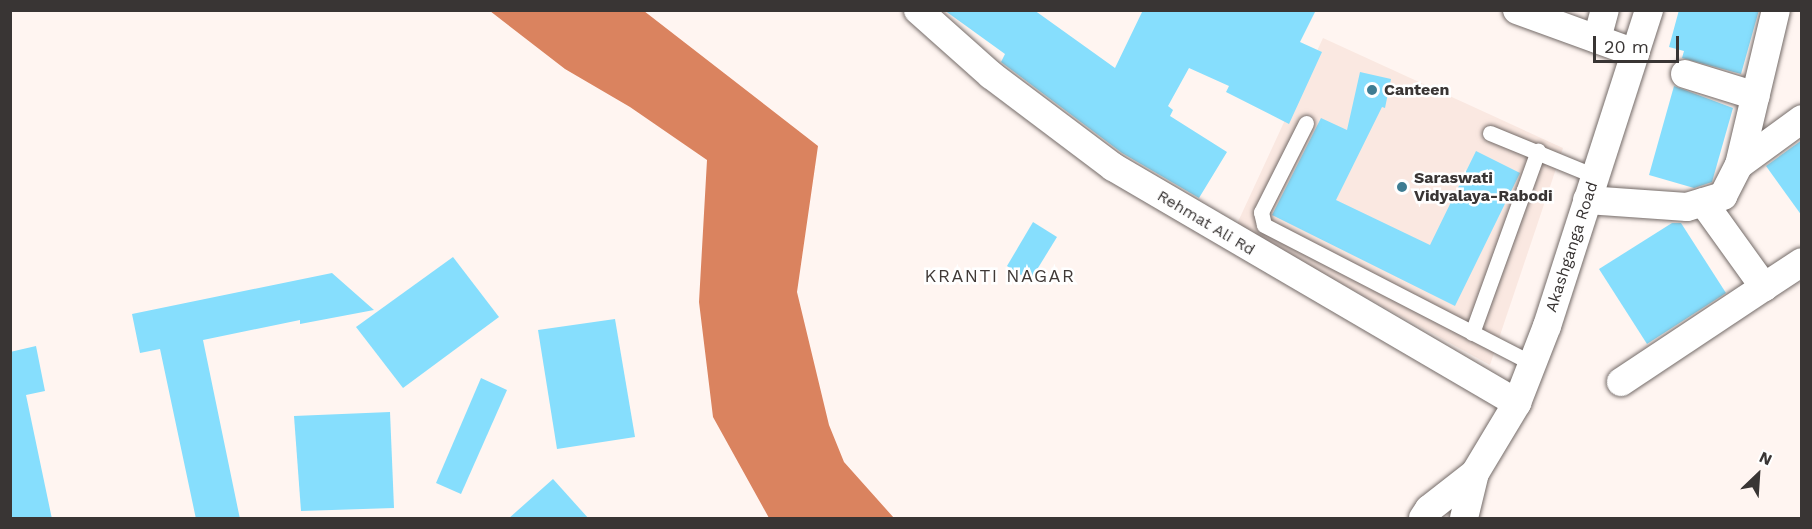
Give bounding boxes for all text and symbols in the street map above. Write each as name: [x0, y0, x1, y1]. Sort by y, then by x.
scale bar: [1596, 24, 1682, 62]
text: 20 m: [1604, 36, 1649, 57]
place label: Canteen: [1384, 80, 1449, 100]
marker: Canteen: [1365, 83, 1379, 97]
place label: Saraswati Vidyalaya-Rabodi: [1414, 168, 1553, 206]
street label: Akashganga Road: [1542, 179, 1602, 315]
marker: Saraswati Vidyalaya-Rabodi: [1395, 180, 1409, 194]
street label: Rehmat Ali Rd: [1153, 186, 1259, 260]
district label: KRANTI NAGAR: [925, 265, 1075, 287]
north arrow: [1728, 445, 1788, 505]
text: N: [1756, 447, 1775, 469]

